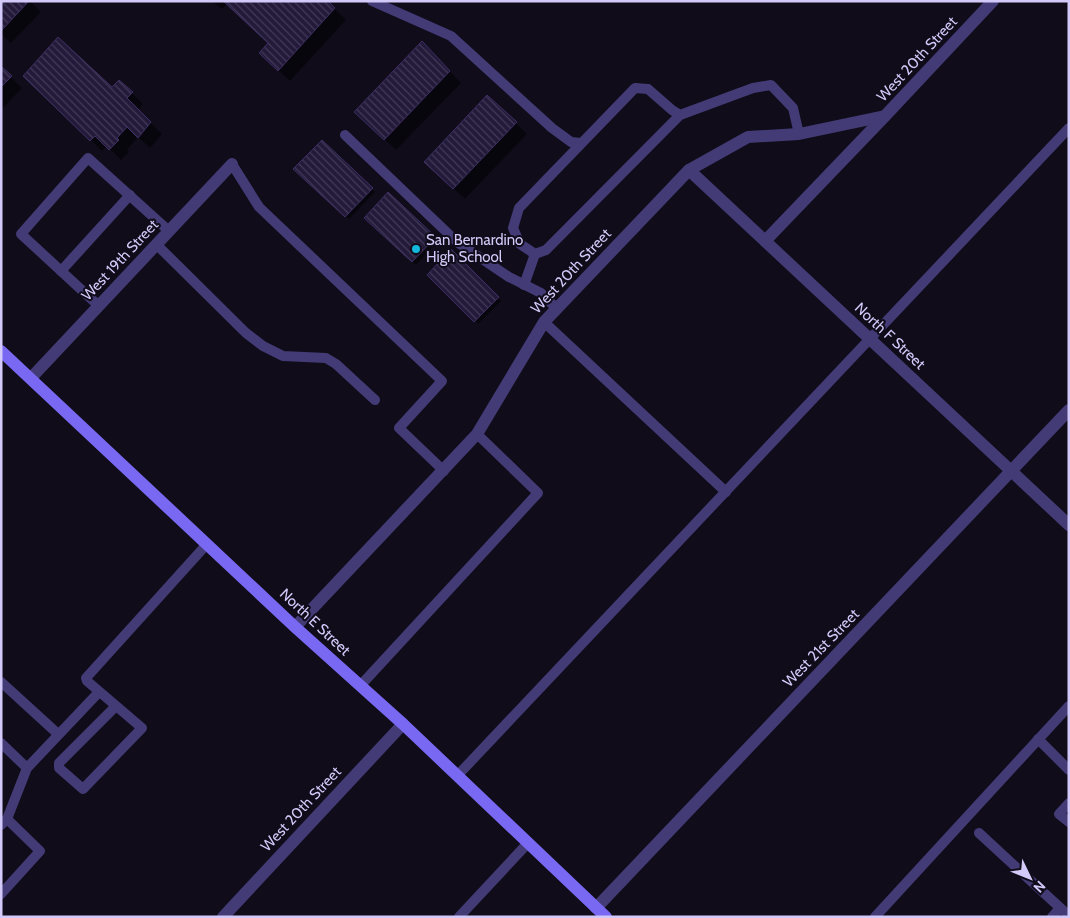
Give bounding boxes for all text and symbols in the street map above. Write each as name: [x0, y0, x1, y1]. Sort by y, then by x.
street label: West 20th Street: [873, 13, 961, 105]
street label: West 19th Street: [78, 216, 162, 304]
street label: West 20th Street: [527, 225, 615, 317]
place label: San Bernardino High School: [426, 231, 523, 266]
marker: San Bernardino High School: [410, 243, 422, 255]
street label: North F Street: [851, 299, 929, 373]
street label: North E Street: [276, 585, 354, 659]
street label: West 21st Street: [779, 605, 863, 691]
street label: West 20th Street: [257, 763, 345, 855]
north arrow: [1005, 853, 1055, 903]
text: N: [1030, 877, 1049, 897]

